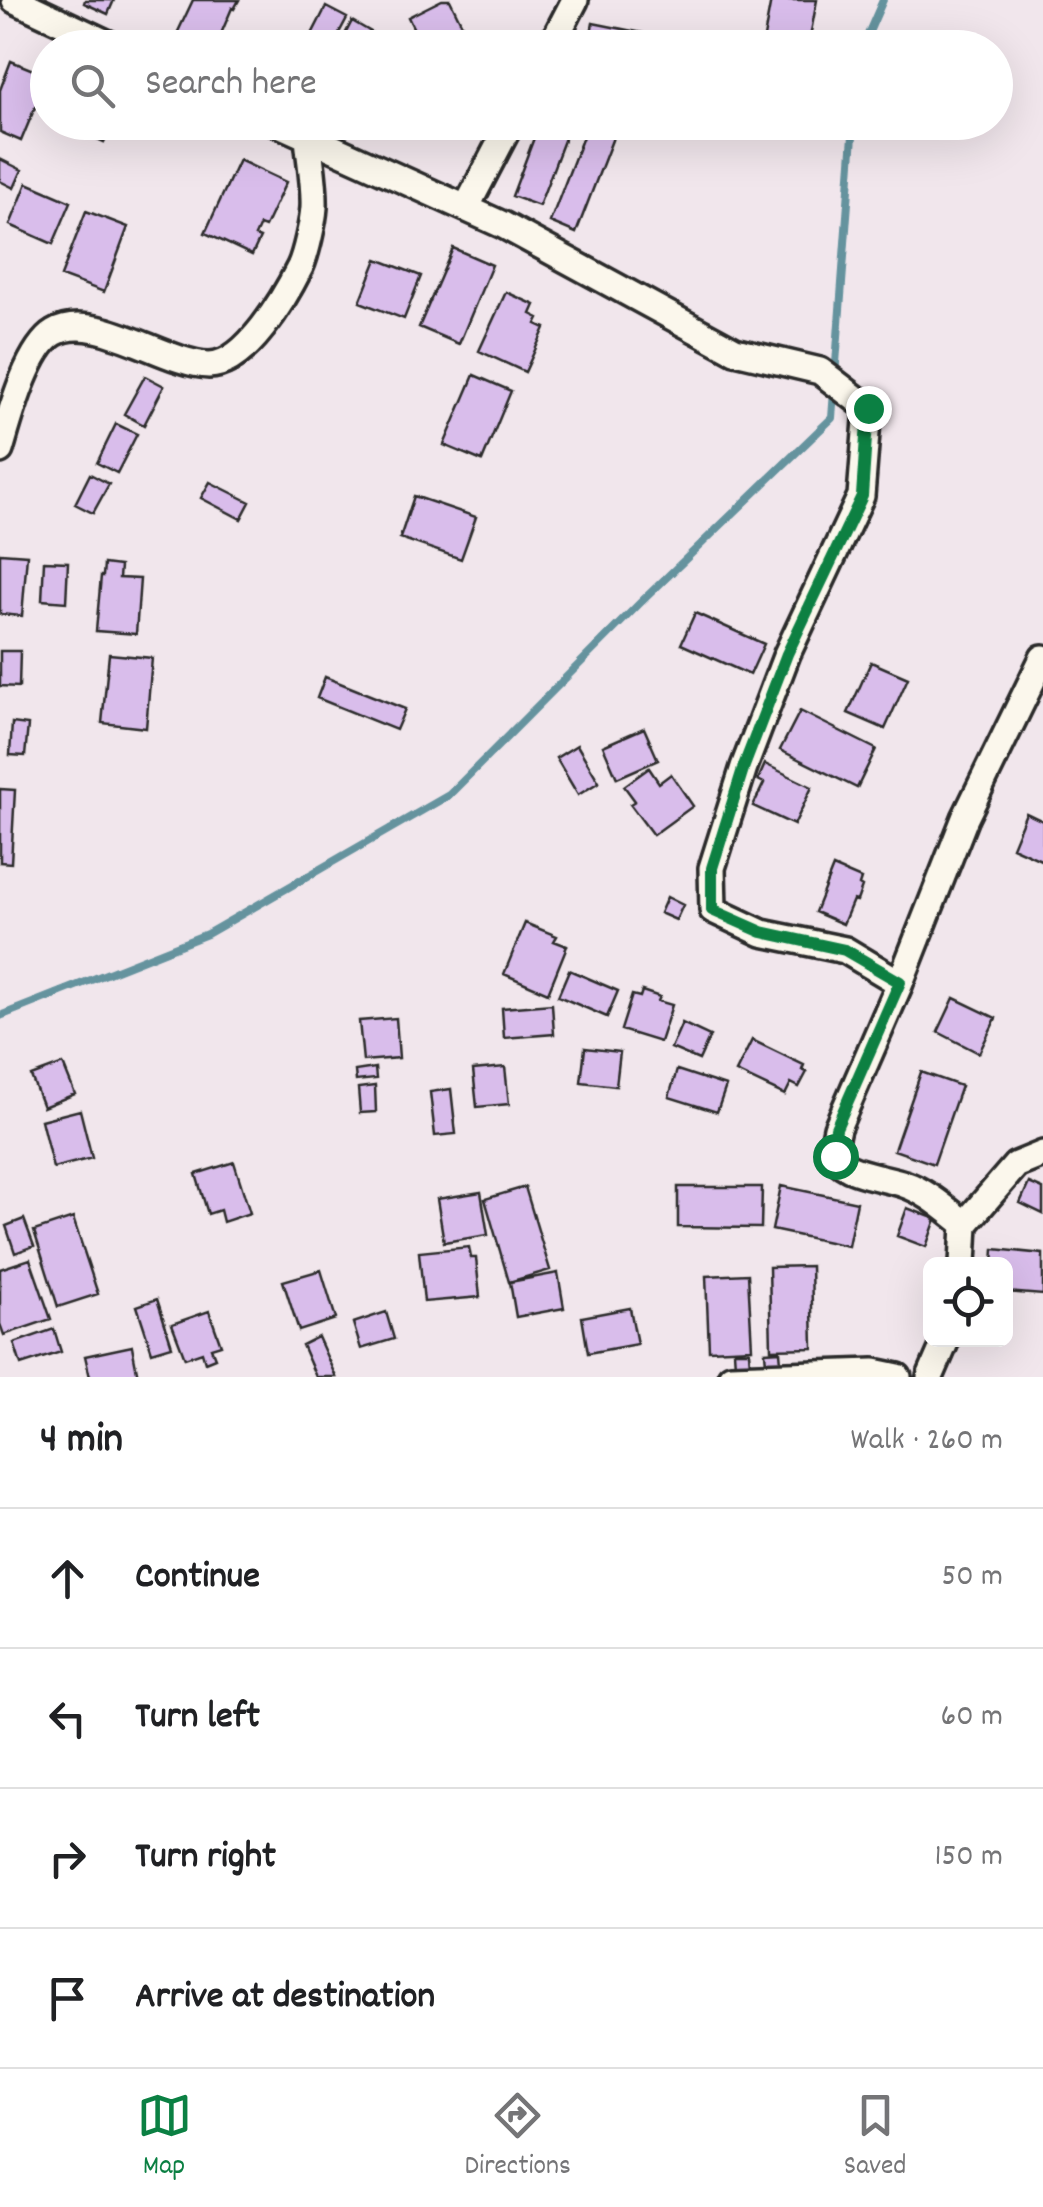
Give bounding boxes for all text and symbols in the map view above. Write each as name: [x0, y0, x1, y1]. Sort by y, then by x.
search box: [30, 30, 1013, 140]
icon: search: [65, 58, 120, 113]
text: Search here: [145, 58, 317, 113]
route end: [846, 386, 892, 432]
route start: [813, 1134, 859, 1180]
map controls: [923, 1257, 1013, 1347]
button: locate: [923, 1257, 1013, 1347]
text: 4 min: [40, 1412, 123, 1472]
text: Walk · 260 m: [850, 1419, 1003, 1465]
icon: ahead: [40, 1551, 95, 1606]
text: Continue: [135, 1551, 260, 1606]
text: 50 m: [941, 1555, 1003, 1601]
icon: left: [40, 1691, 95, 1746]
text: Turn left: [135, 1691, 260, 1746]
text: 60 m: [941, 1695, 1003, 1741]
icon: right: [40, 1831, 95, 1886]
text: Turn right: [135, 1831, 276, 1886]
text: 150 m: [934, 1835, 1003, 1881]
icon: arrive: [40, 1971, 95, 2026]
text: Arrive at destination: [135, 1971, 435, 2026]
tab: Map: [137, 2088, 192, 2188]
tab: Directions: [465, 2088, 571, 2188]
tab: Saved: [844, 2088, 906, 2188]

